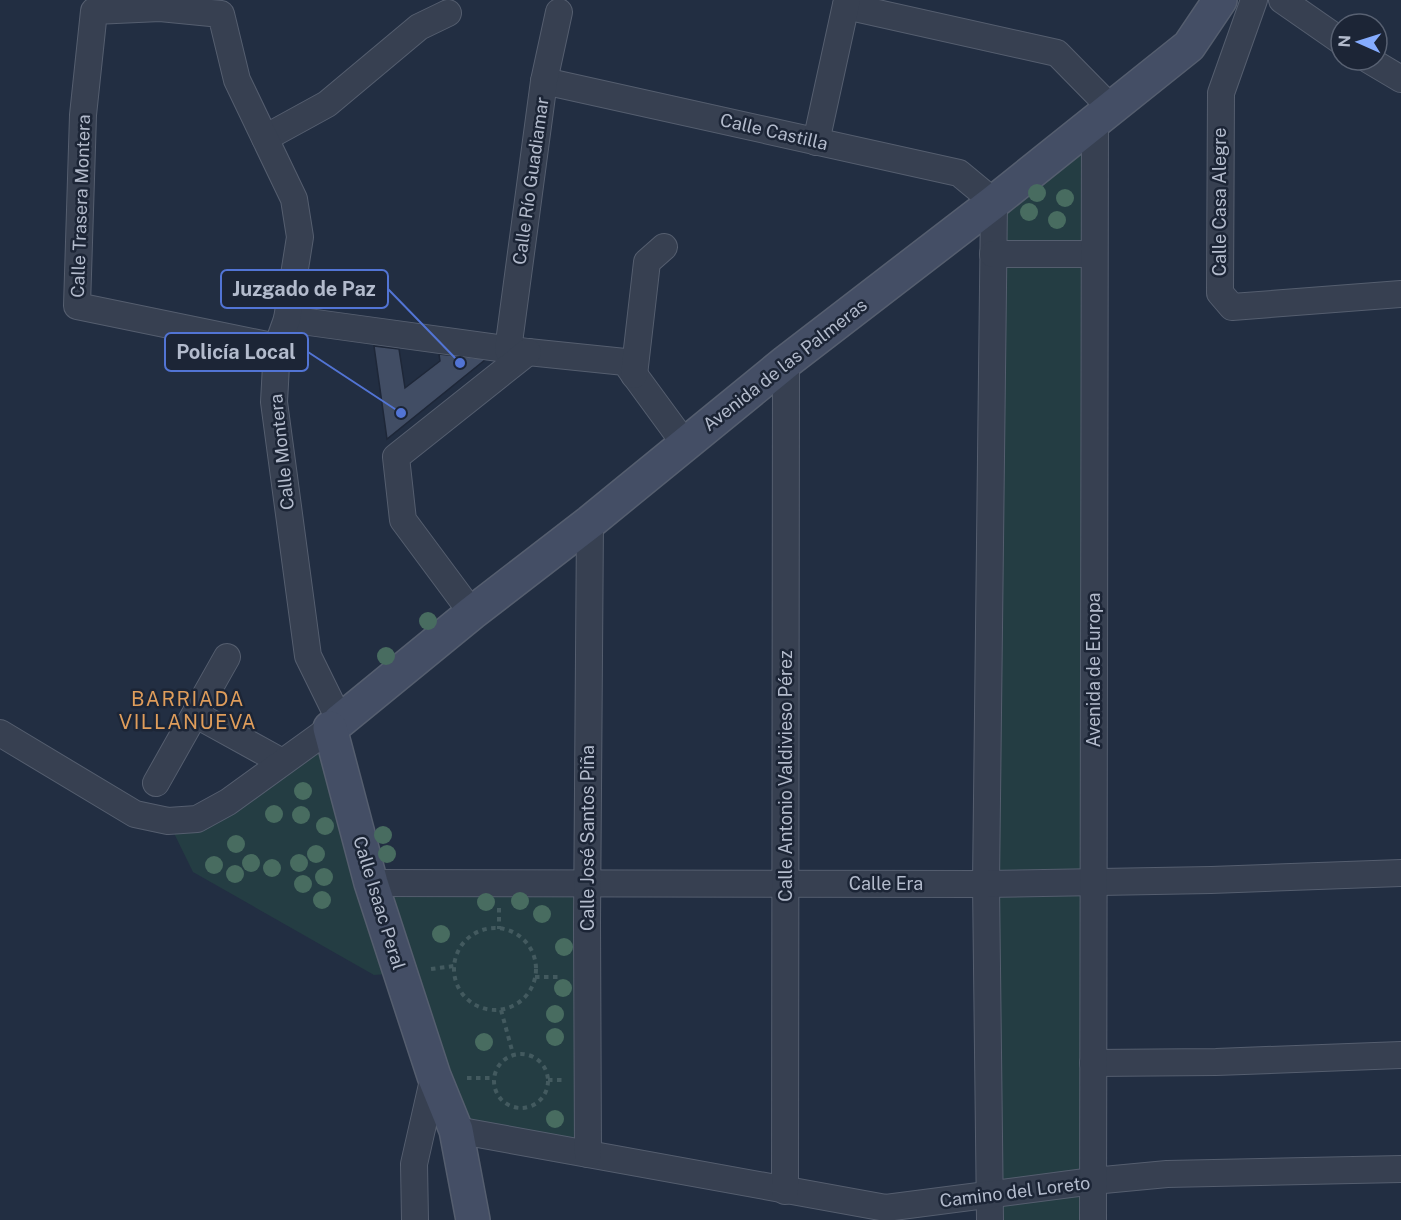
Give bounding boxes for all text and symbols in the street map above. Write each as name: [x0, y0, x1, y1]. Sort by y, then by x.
north arrow: [1329, 12, 1389, 72]
text: N: [1335, 34, 1354, 48]
street label: Calle Río Guadiamar: [508, 96, 553, 266]
street label: Calle Castilla: [718, 109, 830, 154]
street label: Calle Trasera Montera: [67, 114, 94, 298]
street label: Calle Casa Alegre: [1209, 128, 1230, 276]
callout: Juzgado de Paz: [221, 270, 388, 308]
text: Juzgado de Paz: [232, 277, 376, 301]
street label: Avenida de las Palmeras: [698, 294, 871, 435]
callout: Policía Local: [165, 333, 308, 371]
text: Policía Local: [176, 340, 296, 364]
street label: Calle Montera: [265, 393, 298, 511]
street label: Avenida de Europa: [1083, 593, 1104, 747]
street label: Calle Antonio Valdivieso Pérez: [775, 650, 796, 902]
district label: BARRIADA VILLANUEVA: [119, 687, 257, 734]
street label: Calle José Santos Piña: [577, 745, 598, 931]
street label: Calle Isaac Peral: [349, 833, 410, 972]
street label: Calle Era: [849, 873, 923, 894]
street label: Camino del Loreto: [938, 1172, 1091, 1211]

